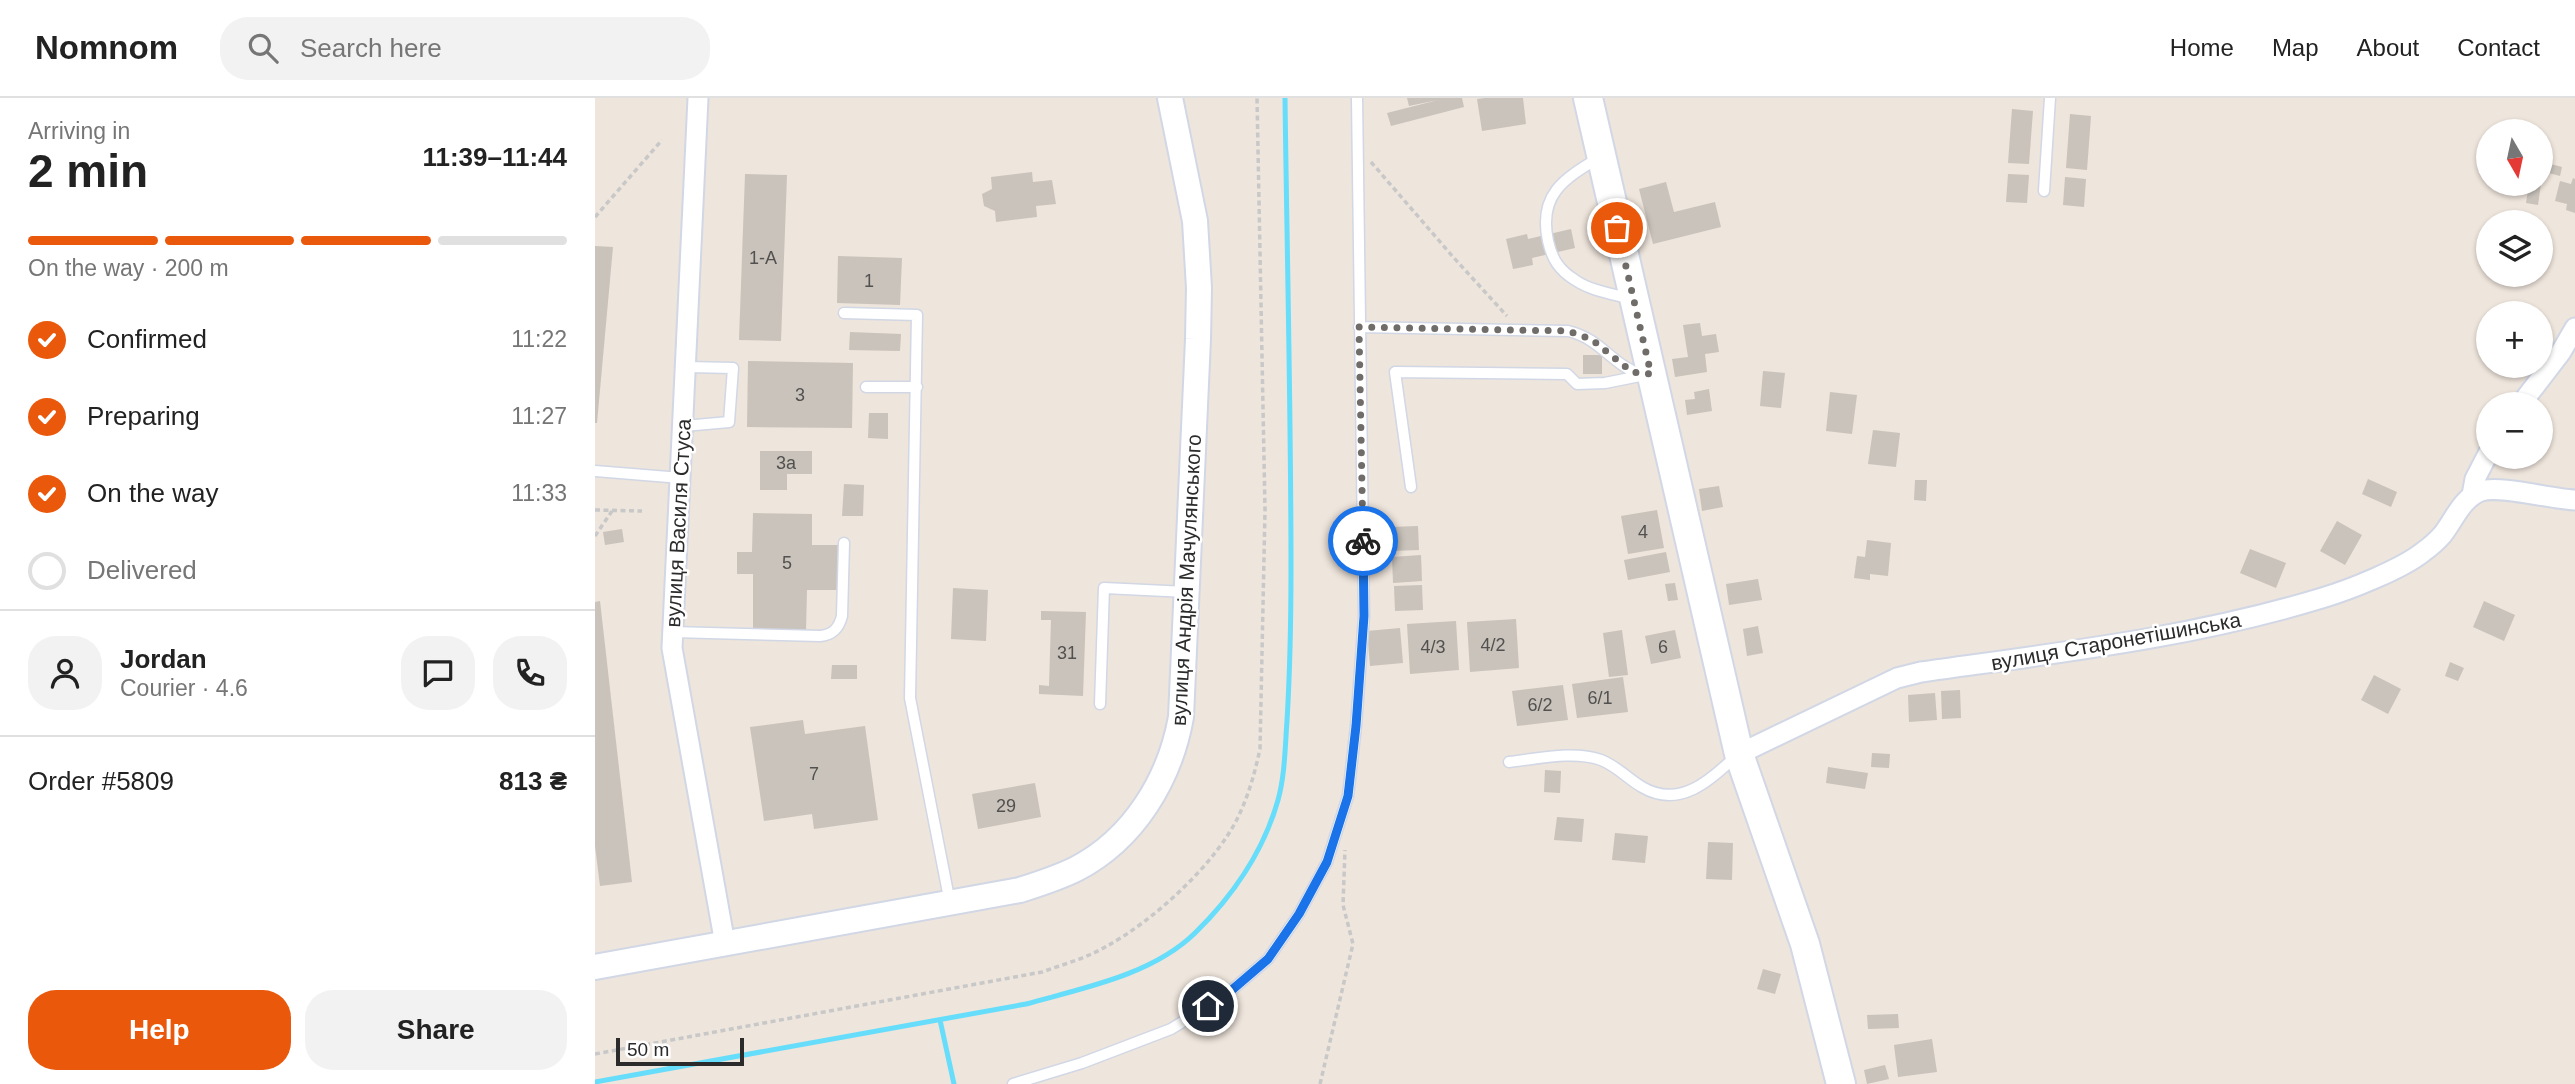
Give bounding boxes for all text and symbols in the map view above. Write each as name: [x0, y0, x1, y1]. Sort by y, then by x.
search box: [220, 17, 710, 80]
text: Nomnom: [35, 29, 178, 66]
icon: search: [244, 29, 282, 67]
text: Search here: [300, 33, 442, 63]
text: Home: [2170, 34, 2234, 61]
text: Map: [2272, 34, 2319, 61]
text: About: [2357, 34, 2419, 61]
text: Contact: [2457, 34, 2540, 61]
text: Arriving in: [28, 118, 130, 144]
north arrow: [2476, 119, 2553, 196]
map controls: [2476, 119, 2553, 469]
text: 11:39–11:44: [422, 142, 567, 172]
text: 2 min: [28, 145, 148, 197]
pin: [1587, 198, 1647, 258]
icon: bag: [1598, 209, 1636, 247]
button: layers: [2476, 210, 2553, 287]
house number: 1-А: [749, 248, 777, 268]
text: On the way · 200 m: [28, 255, 229, 281]
house number: 1: [864, 271, 874, 291]
button: +: [2476, 301, 2553, 378]
icon: check: [28, 321, 66, 359]
text: Confirmed: [87, 324, 207, 354]
text: 11:22: [511, 326, 567, 352]
house number: 3: [795, 385, 805, 405]
button: −: [2476, 392, 2553, 469]
icon: check: [28, 398, 66, 436]
text: Preparing: [87, 401, 200, 431]
text: 11:27: [511, 403, 567, 429]
street label: вулиця Василя Стуса: [661, 418, 695, 628]
street label: вулиця Андрія Мачулянського: [1167, 434, 1205, 726]
house number: 3а: [776, 453, 797, 473]
icon: check: [28, 475, 66, 513]
text: On the way: [87, 478, 219, 508]
text: 11:33: [511, 480, 567, 506]
courier: [1328, 506, 1398, 576]
icon: bike: [1344, 522, 1382, 560]
house number: 4: [1638, 522, 1648, 542]
house number: 5: [782, 553, 792, 573]
text: Delivered: [87, 555, 197, 585]
street label: вулиця Старонетішинська: [1989, 608, 2243, 674]
house number: 4/2: [1480, 635, 1506, 655]
button: person: [28, 636, 102, 710]
button: chat: [401, 636, 475, 710]
button: phone: [493, 636, 567, 710]
house number: 4/3: [1420, 637, 1446, 657]
house number: 6: [1658, 637, 1668, 657]
house number: 31: [1057, 643, 1077, 663]
text: Jordan: [120, 644, 207, 674]
text: Courier · 4.6: [120, 675, 248, 701]
house number: 6/1: [1587, 688, 1613, 708]
house number: 6/2: [1527, 695, 1553, 715]
house number: 7: [809, 764, 819, 784]
text: Order #5809: [28, 766, 174, 796]
text: 813 ₴: [499, 766, 567, 796]
house number: 29: [996, 796, 1016, 816]
pin: [1178, 976, 1238, 1036]
icon: home: [1189, 987, 1227, 1025]
button: Help: [28, 990, 291, 1070]
button: Share: [305, 990, 567, 1070]
scale bar: [616, 1035, 744, 1067]
text: 50 m: [627, 1039, 669, 1060]

